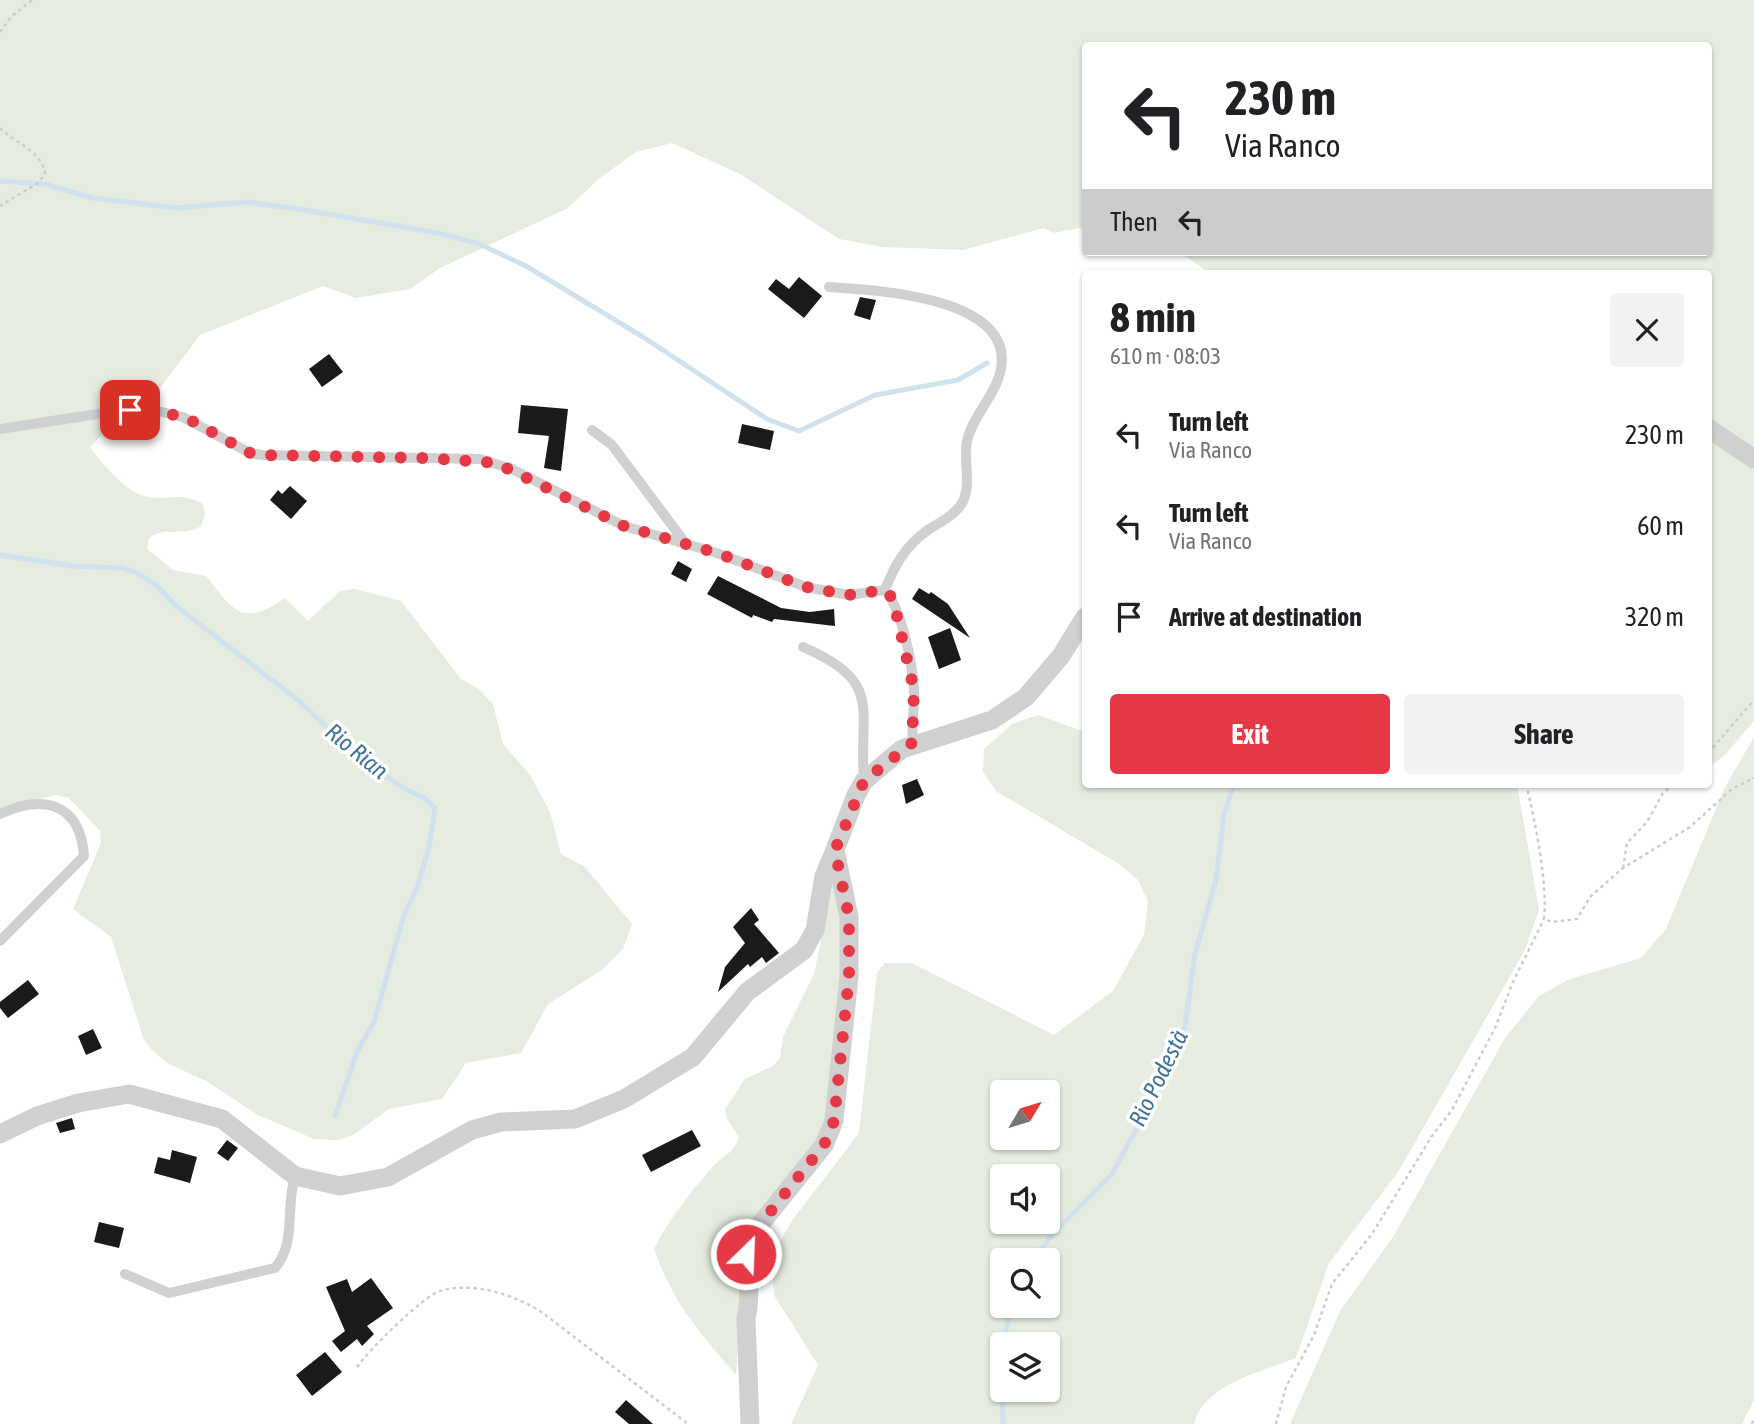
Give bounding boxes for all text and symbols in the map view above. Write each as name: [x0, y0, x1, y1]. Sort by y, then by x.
text: 230 m: [1225, 69, 1336, 125]
icon: left: [1110, 70, 1201, 161]
text: Via Ranco: [1225, 127, 1341, 164]
icon: left: [1172, 203, 1210, 241]
text: Then: [1110, 207, 1158, 237]
text: 8 min: [1110, 293, 1196, 341]
button: close: [1610, 293, 1684, 367]
text: 610 m · 08:03: [1110, 343, 1221, 369]
pin: [100, 380, 160, 440]
icon: arrive: [111, 391, 149, 429]
text: Turn left: [1169, 407, 1249, 437]
icon: left: [1110, 416, 1148, 454]
text: 230 m: [1625, 420, 1684, 450]
text: Via Ranco: [1169, 437, 1252, 463]
text: Turn left: [1169, 498, 1249, 528]
icon: left: [1110, 507, 1148, 545]
text: 60 m: [1637, 511, 1684, 541]
text: Via Ranco: [1169, 528, 1252, 554]
icon: arrive: [1110, 598, 1148, 636]
text: Arrive at destination: [1169, 602, 1362, 632]
text: 320 m: [1625, 602, 1684, 632]
button: Exit: [1110, 694, 1390, 774]
button: Share: [1404, 694, 1684, 774]
water label: Rio Rian: [320, 718, 394, 784]
water label: Rio Podestà: [1123, 1026, 1193, 1130]
north arrow: [990, 1080, 1060, 1150]
map controls: [990, 1080, 1060, 1402]
button: sound: [990, 1164, 1060, 1234]
position arrow: [709, 1217, 783, 1291]
button: search: [990, 1248, 1060, 1318]
button: layers: [990, 1332, 1060, 1402]

